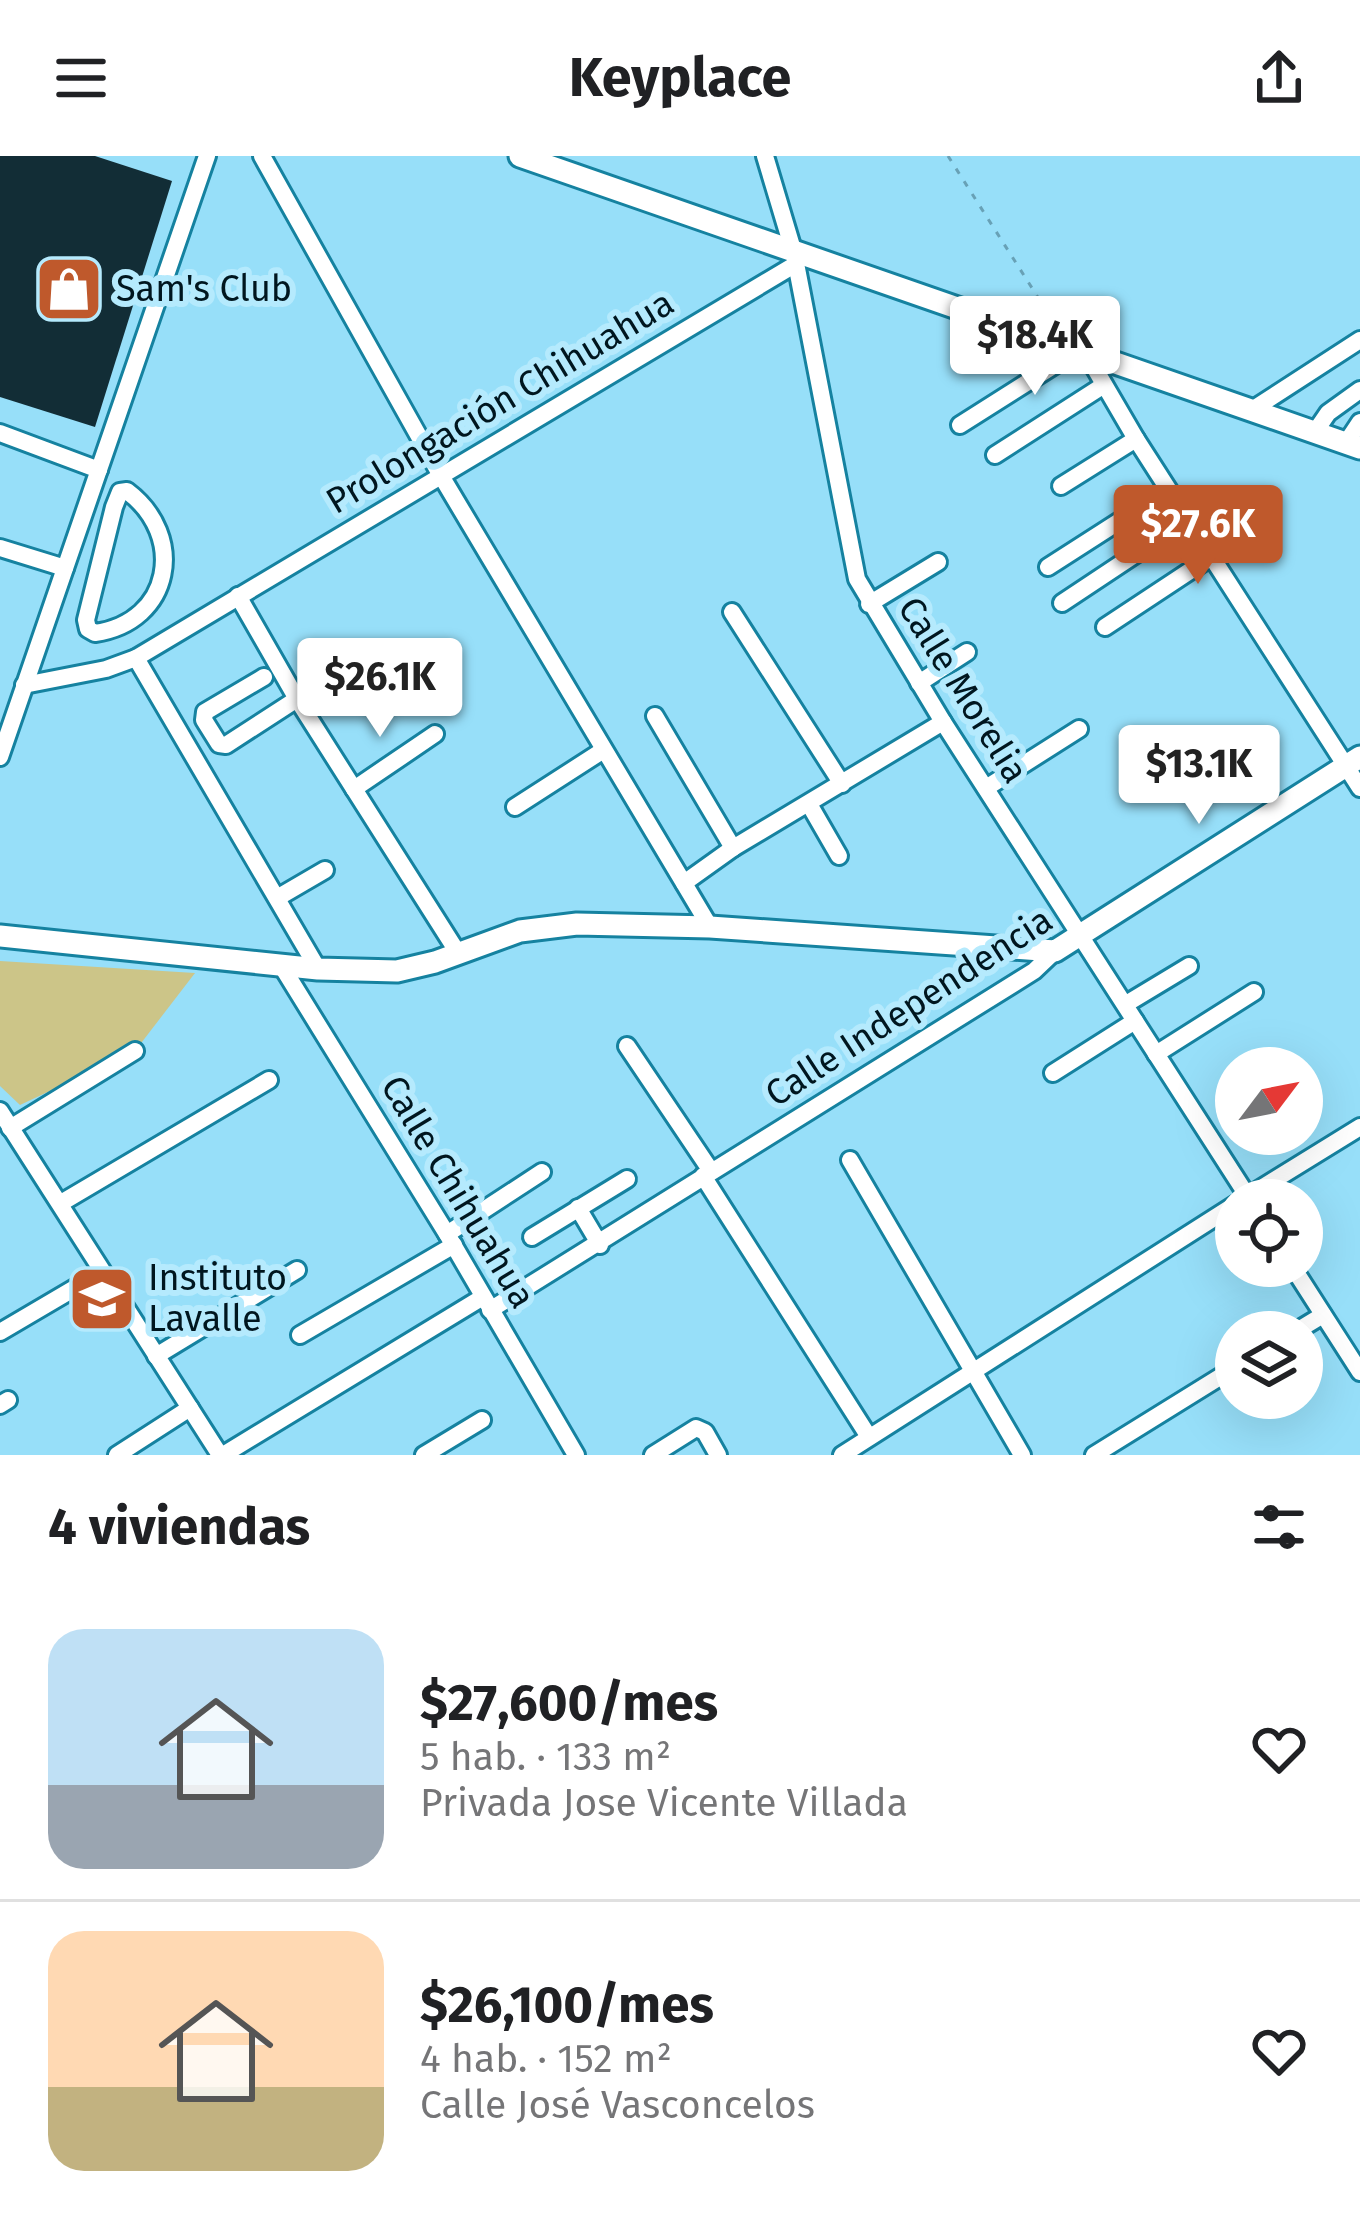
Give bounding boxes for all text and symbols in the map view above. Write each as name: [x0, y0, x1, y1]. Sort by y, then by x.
icon: menu: [48, 45, 114, 111]
icon: share: [1246, 45, 1312, 111]
text: Keyplace: [569, 46, 791, 110]
shop icon: Sam's Club: [34, 254, 104, 324]
place label: Sam's Club: [116, 267, 292, 311]
street label: Prolongación Chihuahua: [318, 281, 682, 523]
pin: $18.4K: [937, 296, 1133, 398]
text: $18.4K: [977, 312, 1093, 358]
pin: $27.6K: [1100, 485, 1296, 587]
text: $27.6K: [1141, 501, 1255, 547]
street label: Calle Morelia: [888, 589, 1038, 791]
pin: $26.1K: [282, 638, 478, 740]
text: $26.1K: [324, 654, 436, 700]
pin: $13.1K: [1101, 725, 1297, 827]
text: $13.1K: [1146, 741, 1252, 787]
street label: Calle Independencia: [757, 898, 1061, 1116]
north arrow: [1215, 1047, 1323, 1155]
map controls: [1215, 1047, 1323, 1419]
street label: Calle Chihuahua: [371, 1068, 545, 1316]
button: locate: [1215, 1179, 1323, 1287]
place label: Instituto Lavalle: [148, 1256, 287, 1341]
school or university icon: Instituto Lavalle: [67, 1264, 137, 1334]
button: layers: [1215, 1311, 1323, 1419]
icon: filters: [1246, 1494, 1312, 1560]
text: 4 viviendas: [48, 1496, 310, 1558]
text: $27,600/mes: [420, 1672, 718, 1734]
icon: home: [144, 1677, 288, 1821]
icon: heart: [1246, 1716, 1312, 1782]
text: 5 hab. · 133 m²: [420, 1734, 671, 1780]
text: Privada Jose Vicente Villada: [420, 1780, 908, 1826]
text: $26,100/mes: [420, 1974, 714, 2036]
icon: home: [144, 1979, 288, 2123]
icon: heart: [1246, 2018, 1312, 2084]
text: 4 hab. · 152 m²: [420, 2036, 672, 2082]
text: Calle José Vasconcelos: [420, 2082, 815, 2128]

